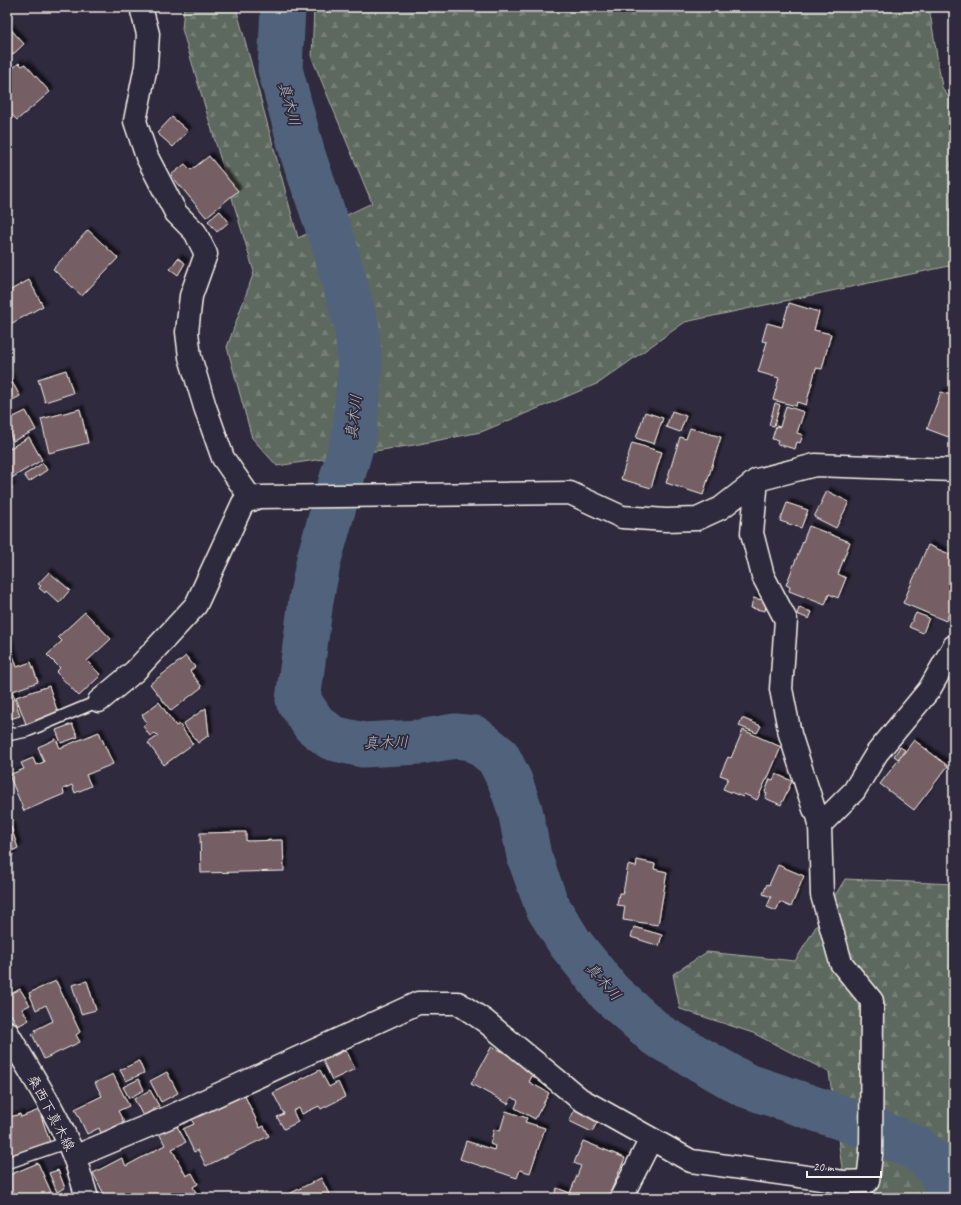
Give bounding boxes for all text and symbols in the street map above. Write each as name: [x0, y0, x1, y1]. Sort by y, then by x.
water label: 真木川: [274, 80, 304, 128]
water label: 真木川: [342, 394, 366, 440]
water label: 真木川: [363, 733, 409, 753]
water label: 真木川: [581, 959, 625, 1005]
street label: 桑西下真木線: [24, 1072, 78, 1154]
scale bar: [807, 1153, 881, 1179]
text: 20 m: [813, 1159, 835, 1175]

